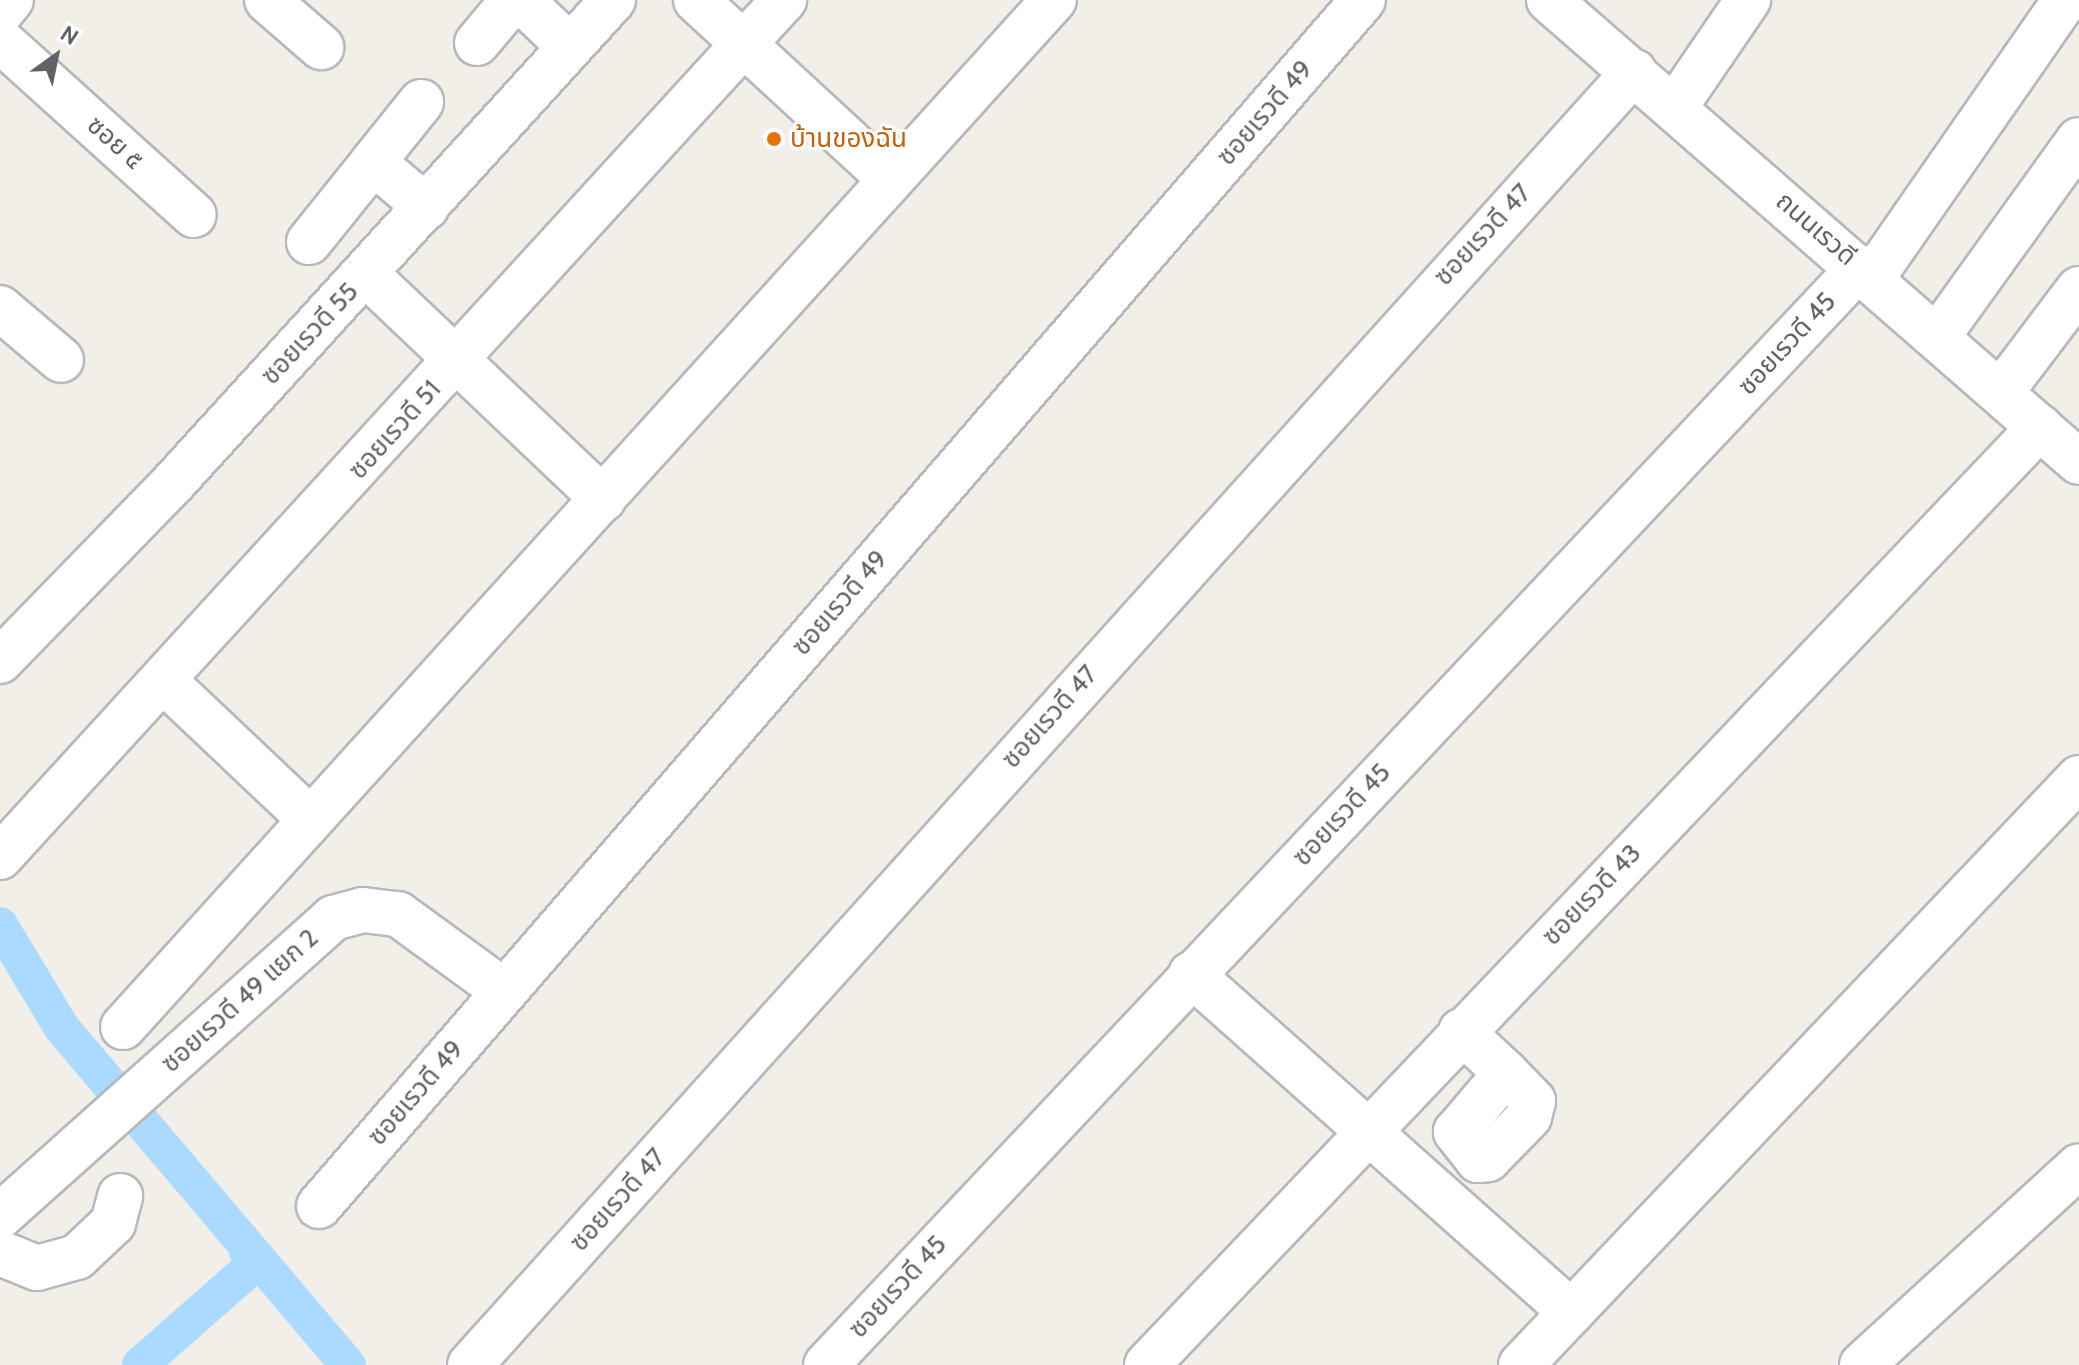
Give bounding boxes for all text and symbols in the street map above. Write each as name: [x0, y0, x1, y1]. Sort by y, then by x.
north arrow: [16, 16, 96, 96]
text: N: [55, 20, 83, 51]
street label: ซอยเรวดี 49: [1211, 54, 1319, 172]
street label: ซอย ๕: [81, 110, 149, 176]
place label: บ้านของฉัน: [790, 123, 907, 155]
marker: บ้านของฉัน: [765, 130, 783, 148]
street label: ซอยเรวดี 47: [1428, 178, 1538, 292]
street label: ถนนเรวดี: [1769, 186, 1863, 272]
street label: ซอยเรวดี 55: [255, 277, 365, 391]
street label: ซอยเรวดี 45: [1732, 286, 1842, 402]
street label: ซอยเรวดี 51: [343, 374, 447, 486]
street label: ซอยเรวดี 49: [786, 544, 894, 662]
street label: ซอยเรวดี 47: [996, 659, 1104, 775]
street label: ซอยเรวดี 45: [1287, 757, 1397, 873]
street label: ซอยเรวดี 43: [1536, 838, 1648, 952]
street label: ซอยเรวดี 49 แยก 2: [155, 923, 325, 1079]
street label: ซอยเรวดี 49: [362, 1034, 470, 1152]
street label: ซอยเรวดี 47: [564, 1142, 672, 1258]
street label: ซอยเรวดี 45: [843, 1229, 953, 1345]

